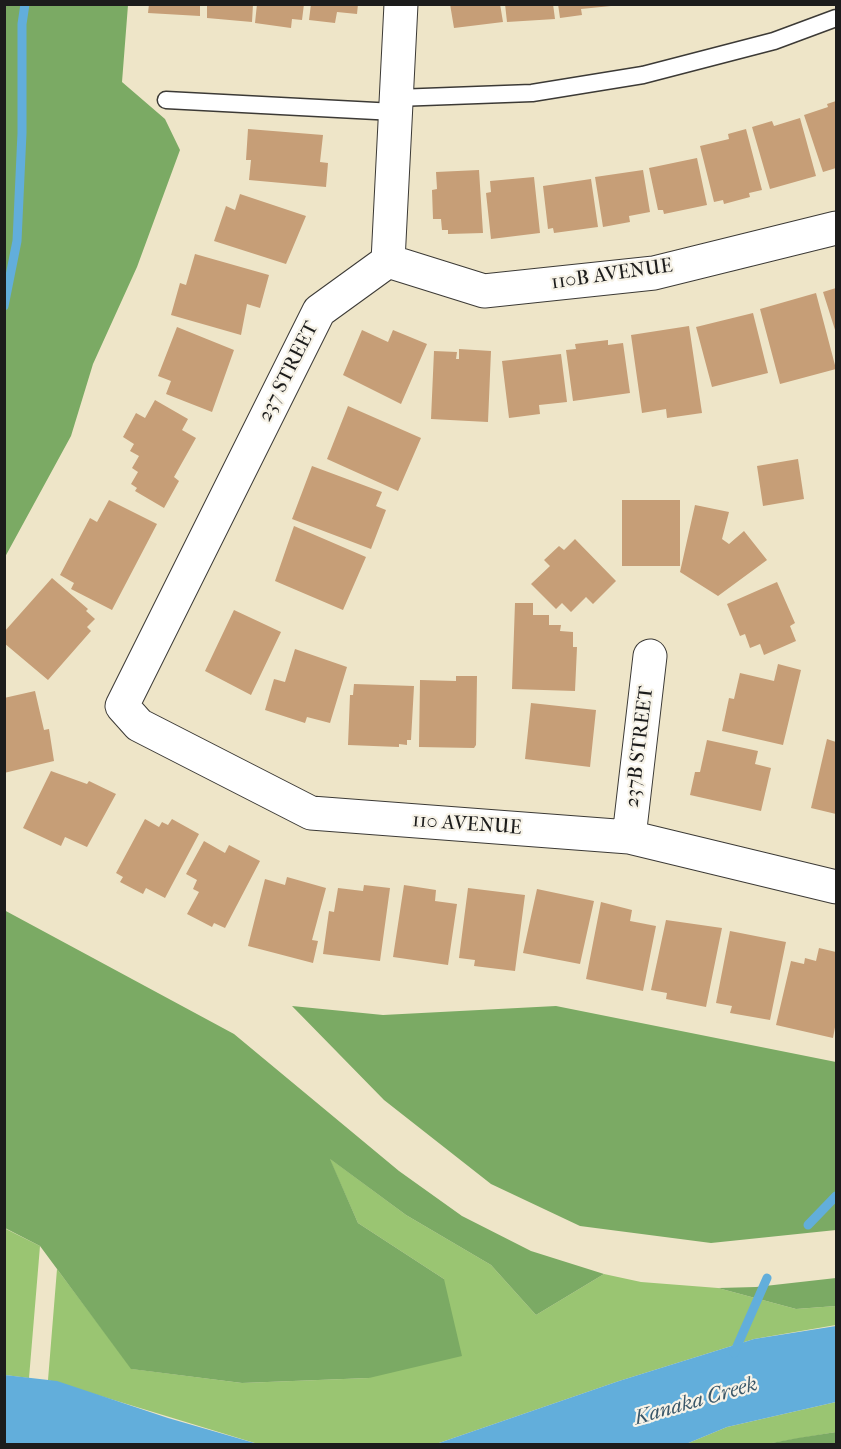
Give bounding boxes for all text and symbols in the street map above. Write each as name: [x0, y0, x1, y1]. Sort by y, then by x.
street label: 110B AVENUE: [550, 255, 674, 295]
street label: 237 STREET: [254, 318, 324, 426]
street label: 237B STREET: [621, 685, 659, 809]
street label: 110 AVENUE: [412, 809, 522, 841]
water label: Kanaka Creek: [631, 1372, 761, 1432]

